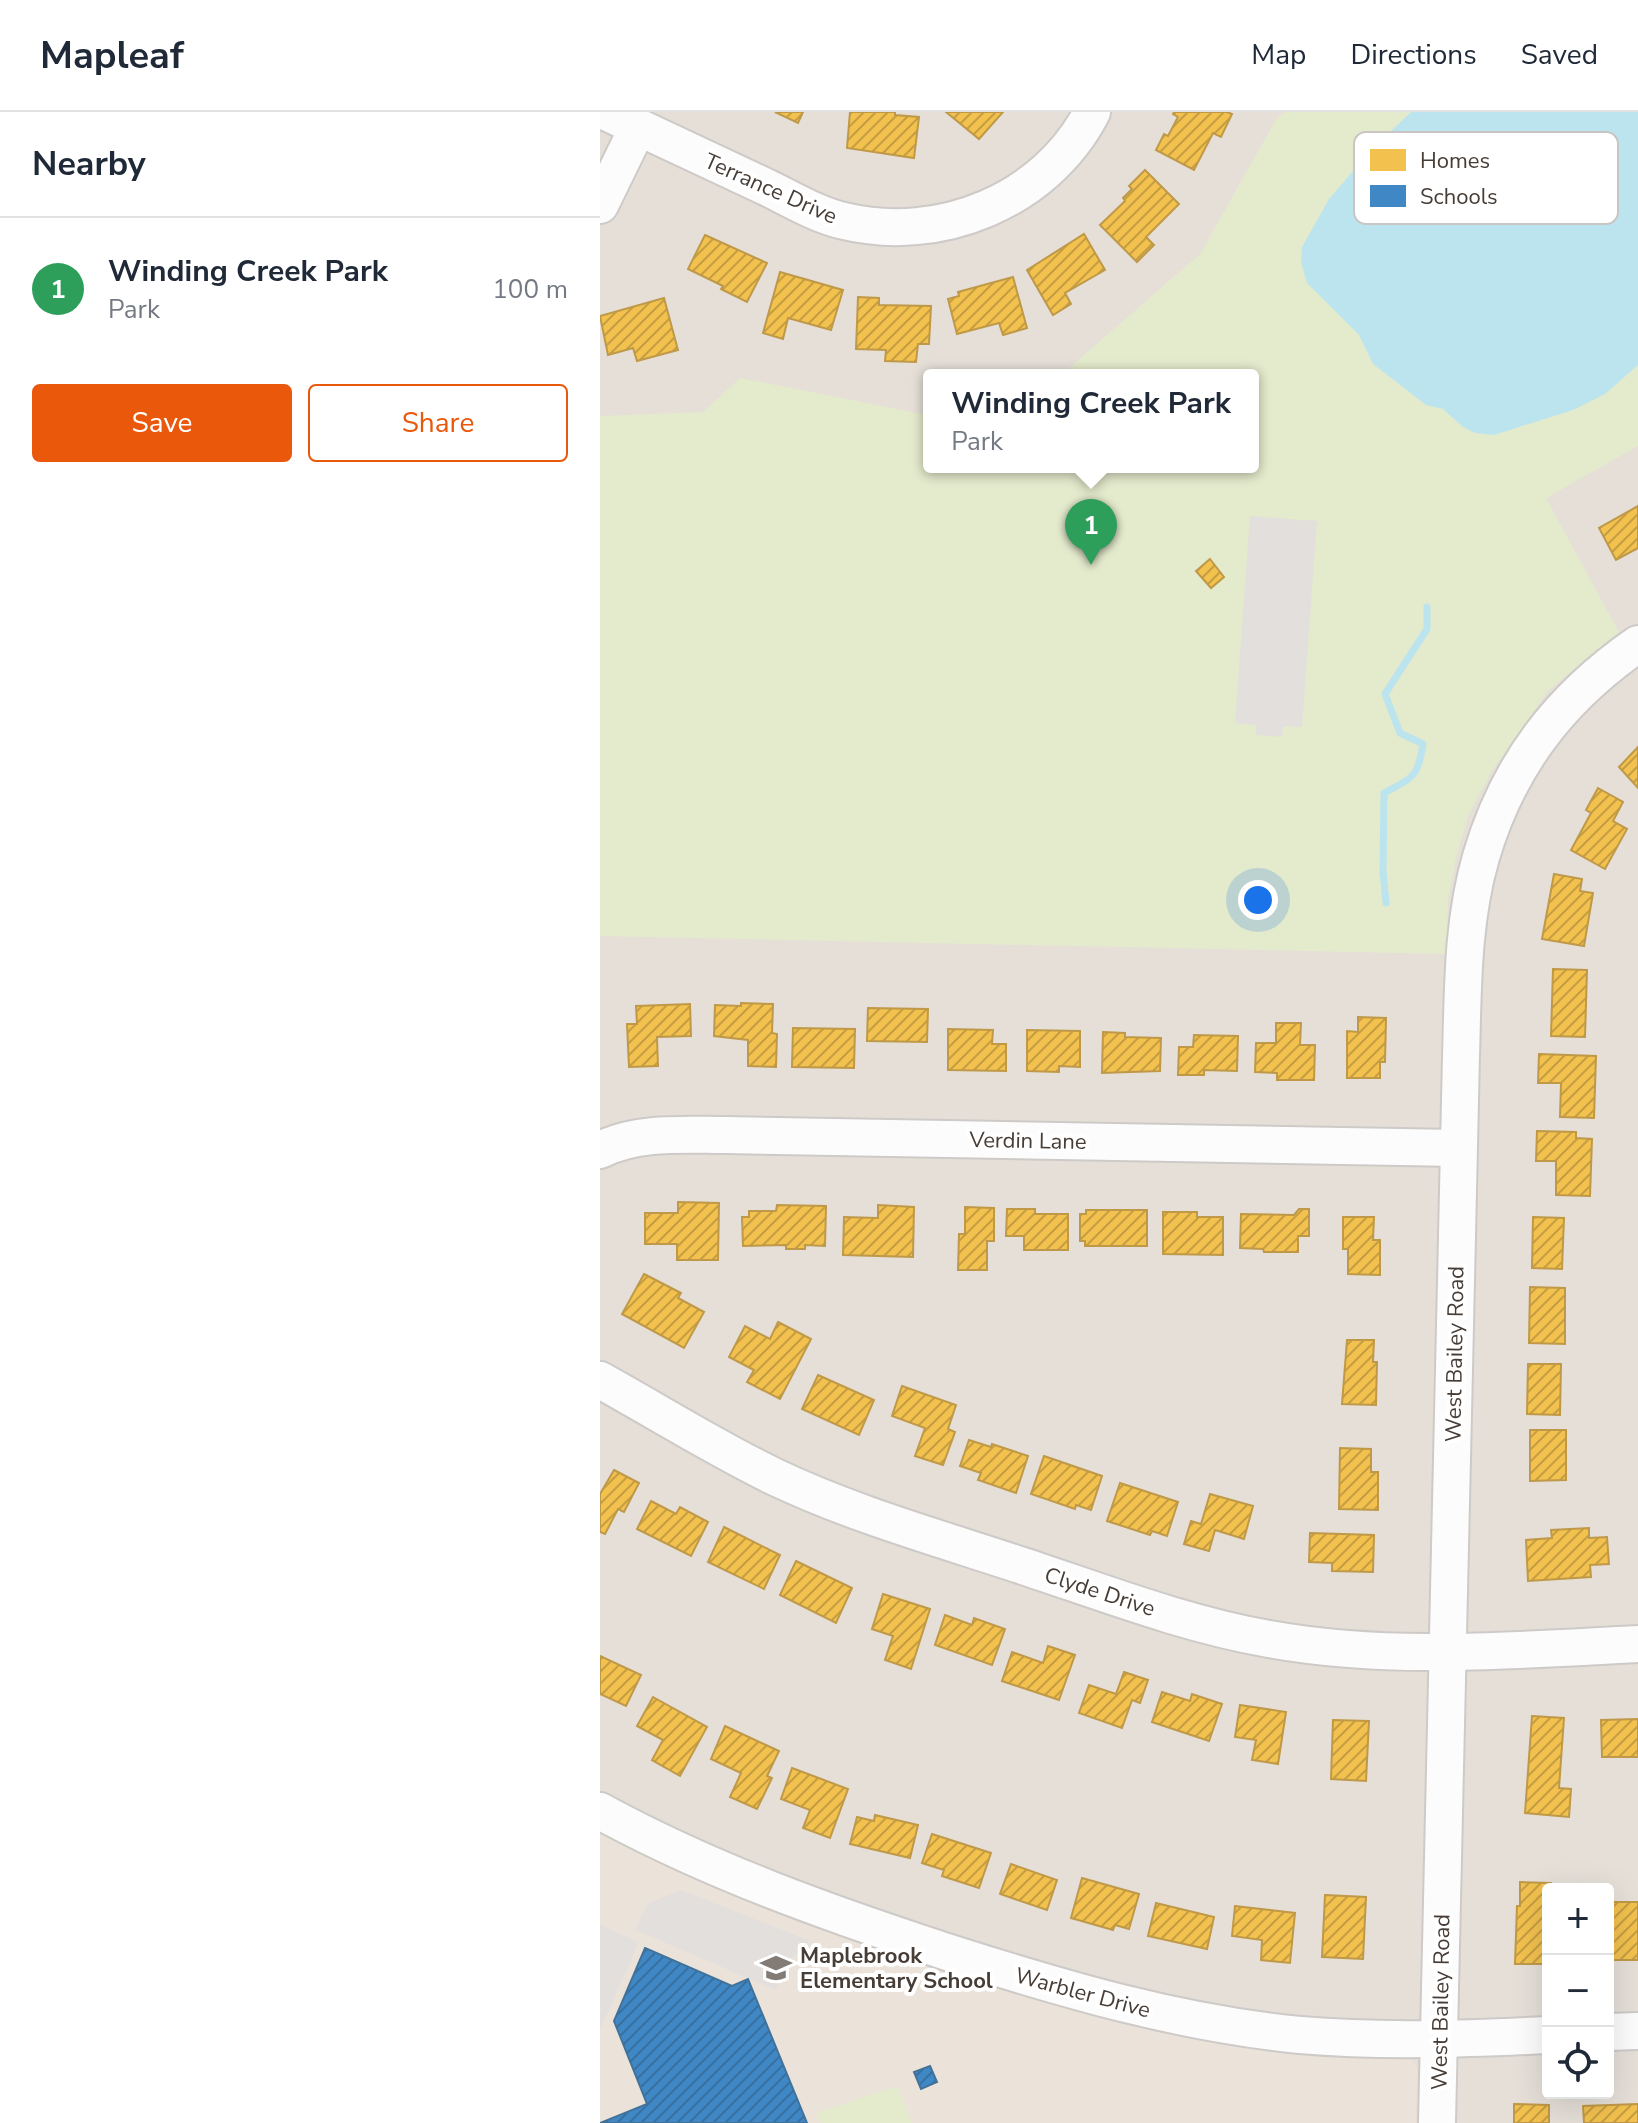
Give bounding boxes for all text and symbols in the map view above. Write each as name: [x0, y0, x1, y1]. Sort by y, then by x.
text: Mapleaf: [40, 30, 184, 81]
text: Map: [1251, 36, 1306, 74]
text: Directions: [1350, 36, 1477, 74]
text: Saved: [1521, 36, 1598, 74]
legend: [1354, 132, 1618, 224]
text: Nearby: [32, 141, 146, 187]
street label: Terrance Drive: [699, 146, 842, 232]
text: Homes: [1420, 146, 1490, 176]
text: Schools: [1420, 182, 1498, 212]
text: Winding Creek Park: [108, 251, 388, 292]
text: 1: [50, 272, 66, 307]
text: 100 m: [492, 272, 568, 307]
text: Park: [108, 292, 160, 327]
popup: [923, 369, 1259, 473]
text: Winding Creek Park: [951, 383, 1231, 424]
button: Save: [32, 384, 292, 462]
button: Share: [308, 384, 568, 462]
text: Park: [951, 424, 1003, 459]
pin: 1: [1065, 499, 1117, 565]
your location: [1238, 880, 1278, 920]
street label: Verdin Lane: [968, 1125, 1087, 1157]
street label: West Bailey Road: [1438, 1266, 1472, 1442]
street label: Clyde Drive: [1041, 1560, 1159, 1624]
map controls: [1542, 1883, 1614, 2099]
button: +: [1542, 1883, 1614, 1955]
street label: West Bailey Road: [1424, 1914, 1458, 2090]
place label: Maplebrook Elementary School: [800, 1941, 993, 1996]
school or university icon: Maplebrook Elementary School: [759, 1951, 793, 1985]
button: −: [1542, 1955, 1614, 2027]
street label: Warbler Drive: [1012, 1960, 1154, 2025]
button: locate: [1542, 2027, 1614, 2099]

